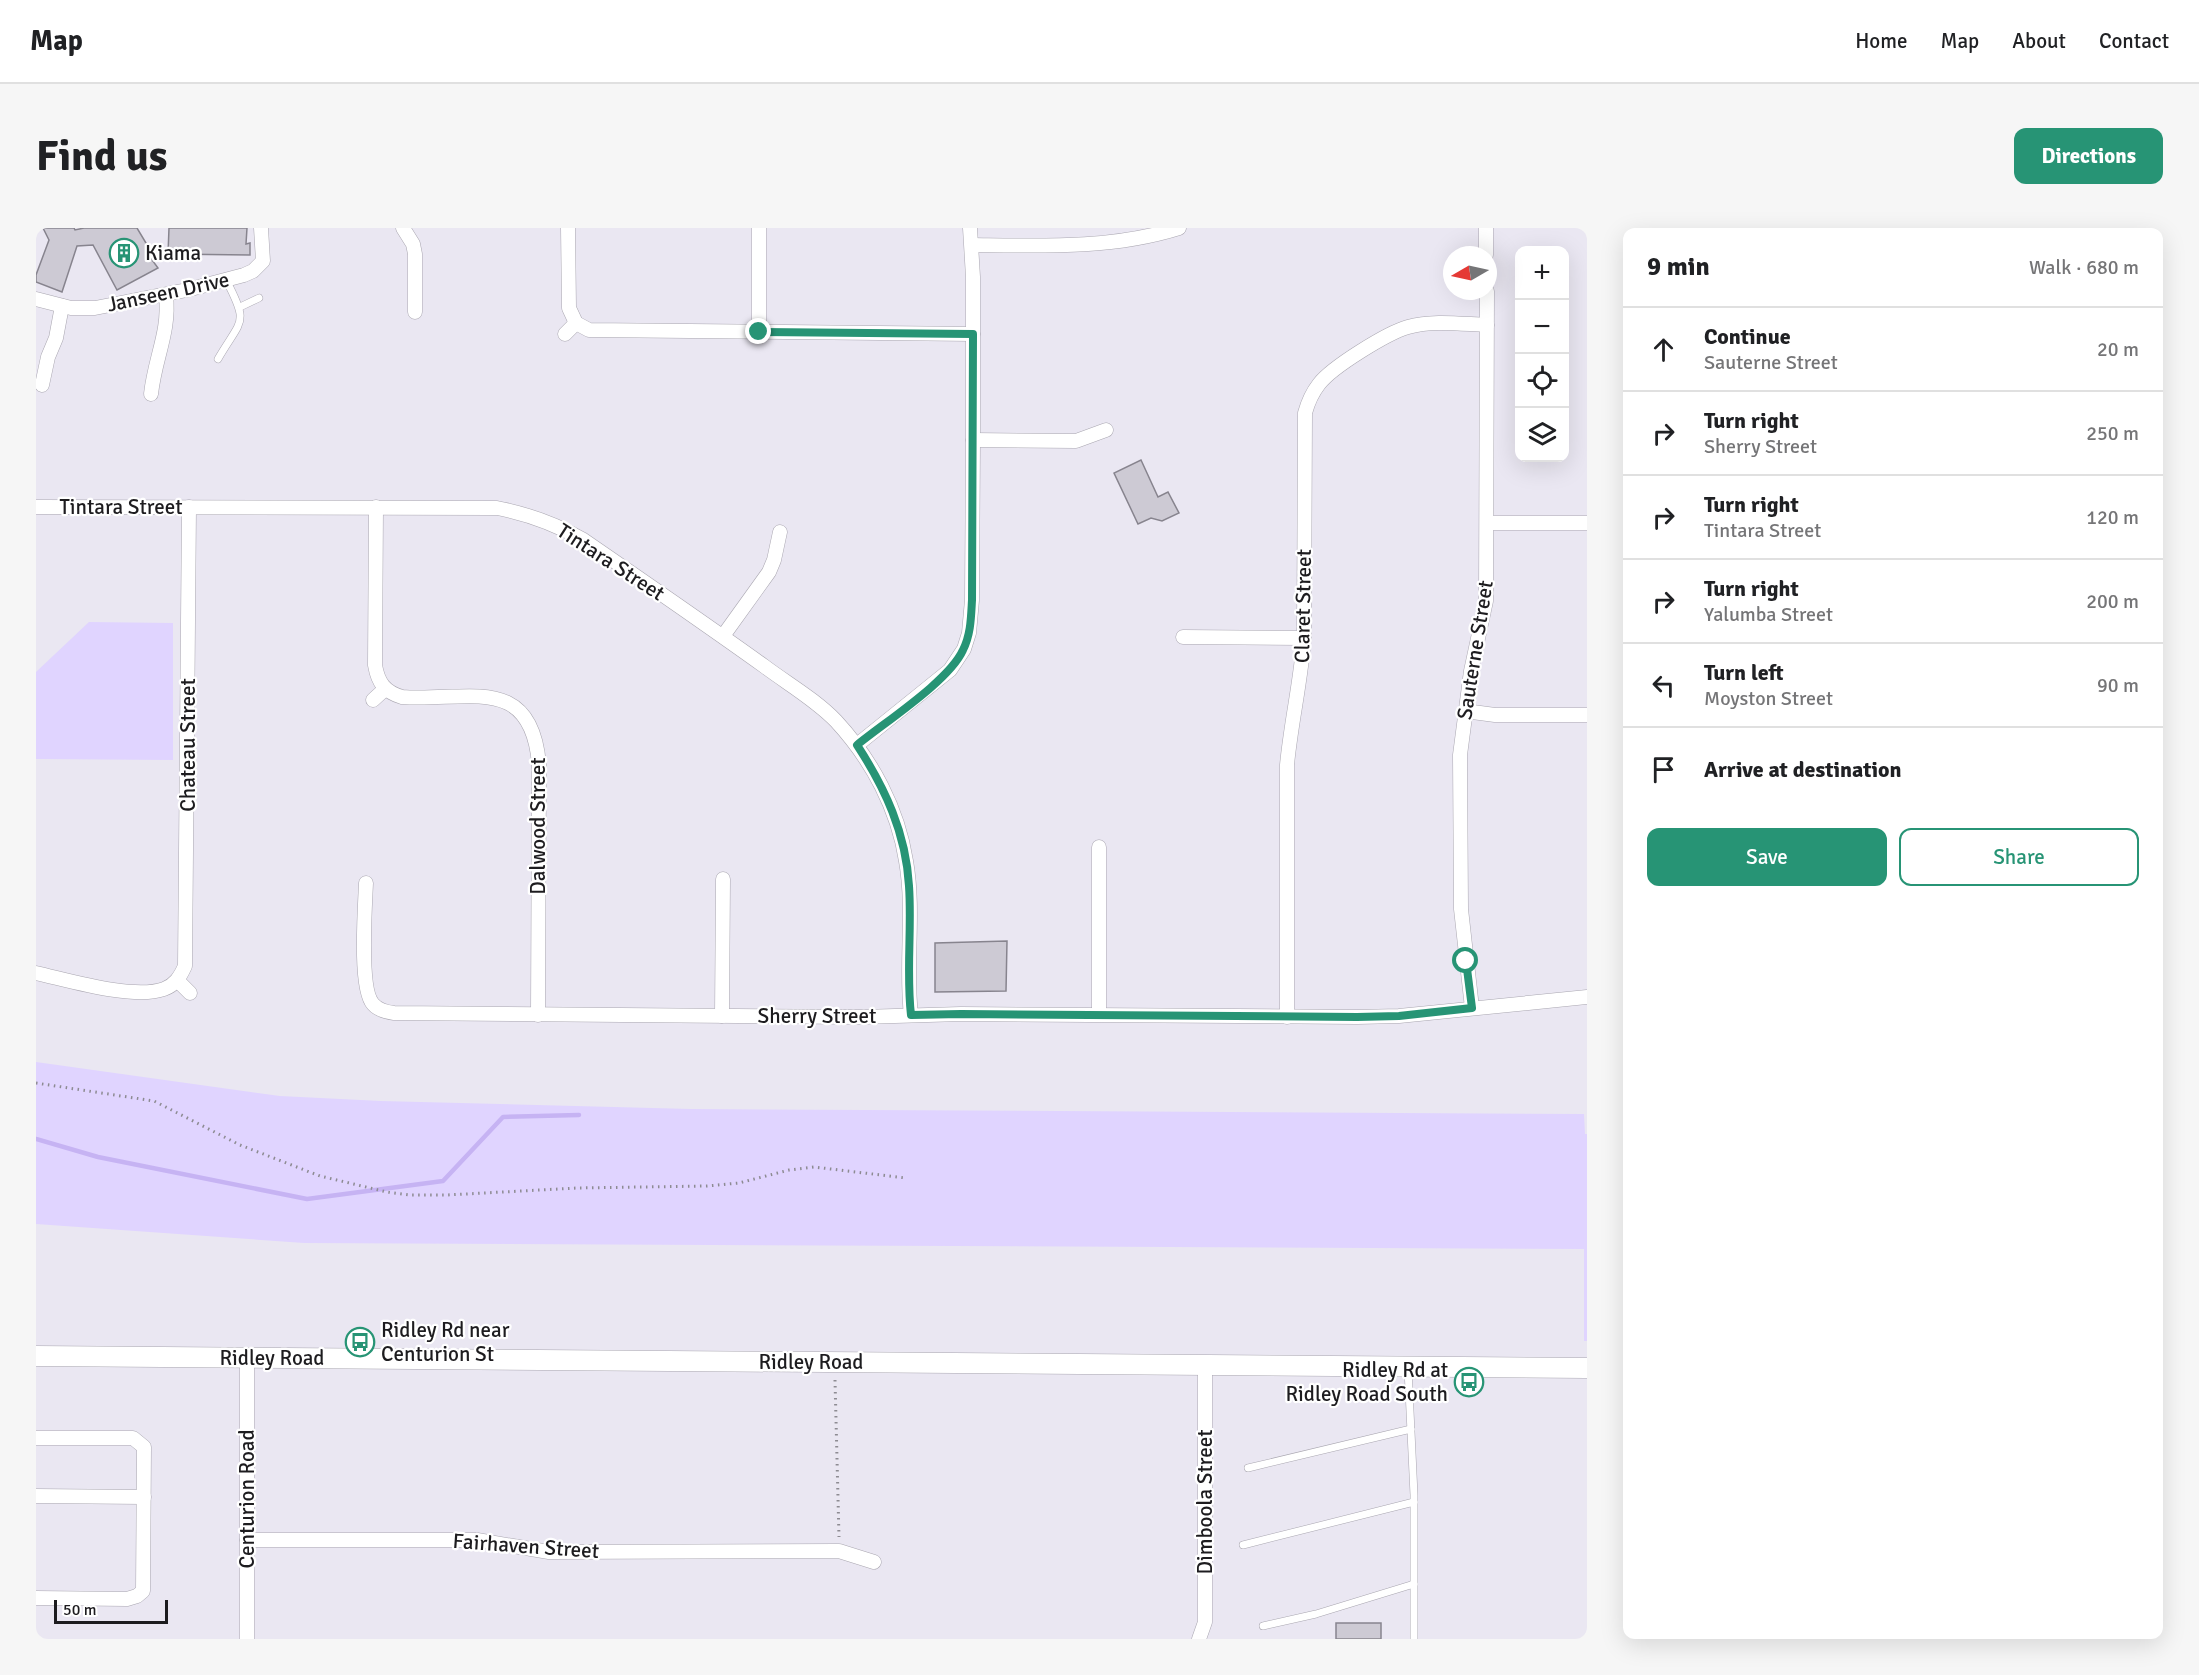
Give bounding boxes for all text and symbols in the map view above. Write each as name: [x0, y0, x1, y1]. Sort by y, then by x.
text: Map: [30, 24, 83, 58]
text: Home: [1855, 28, 1908, 54]
text: Map: [1941, 28, 1979, 54]
text: About: [2012, 28, 2066, 54]
text: Contact: [2099, 28, 2169, 54]
button: Directions: [2014, 128, 2163, 184]
text: Find us: [36, 131, 167, 182]
building icon: Kiama: [108, 237, 140, 269]
place label: Kiama: [145, 240, 201, 266]
north arrow: [1443, 246, 1497, 300]
map controls: [1515, 246, 1569, 462]
button: +: [1515, 246, 1569, 300]
text: 9 min: [1647, 251, 1710, 283]
text: Walk · 680 m: [2029, 255, 2139, 280]
street label: Janseen Drive: [105, 266, 231, 318]
button: −: [1515, 300, 1569, 354]
route end: [745, 318, 771, 344]
text: Continue: [1704, 323, 1791, 350]
icon: ahead: [1647, 333, 1680, 366]
text: 20 m: [2097, 337, 2139, 362]
text: Sauterne Street: [1704, 350, 1838, 375]
button: locate: [1515, 354, 1569, 408]
text: Turn right: [1704, 407, 1799, 434]
button: layers: [1515, 408, 1569, 462]
icon: right: [1647, 417, 1680, 450]
text: 250 m: [2086, 421, 2139, 446]
text: Sherry Street: [1704, 434, 1817, 459]
text: Turn right: [1704, 491, 1799, 518]
street label: Tintara Street: [59, 494, 183, 520]
icon: right: [1647, 501, 1680, 534]
text: 120 m: [2086, 505, 2139, 530]
street label: Tintara Street: [552, 518, 670, 606]
text: Tintara Street: [1704, 518, 1821, 543]
street label: Claret Street: [1289, 549, 1317, 663]
text: Turn right: [1704, 575, 1799, 602]
street label: Sauterne Street: [1451, 579, 1499, 721]
icon: right: [1647, 585, 1680, 618]
text: 200 m: [2086, 589, 2139, 614]
text: Yalumba Street: [1704, 602, 1833, 627]
text: Turn left: [1704, 659, 1784, 686]
icon: left: [1647, 669, 1680, 702]
text: 90 m: [2097, 673, 2139, 698]
street label: Chateau Street: [175, 678, 201, 812]
text: Moyston Street: [1704, 686, 1833, 711]
icon: arrive: [1647, 753, 1680, 786]
text: Arrive at destination: [1704, 756, 1901, 783]
street label: Dalwood Street: [525, 757, 551, 895]
button: Save: [1647, 828, 1887, 886]
button: Share: [1899, 828, 2139, 886]
route start: [1452, 947, 1478, 973]
street label: Sherry Street: [758, 1003, 876, 1029]
place label: Ridley Rd near Centurion St: [381, 1317, 510, 1367]
bus stop icon: Ridley Rd near Centurion St: [344, 1326, 376, 1358]
street label: Ridley Road: [219, 1345, 325, 1371]
street label: Ridley Road: [758, 1349, 864, 1375]
place label: Ridley Rd at Ridley Road South: [1286, 1357, 1448, 1407]
bus stop icon: Ridley Rd at Ridley Road South: [1453, 1366, 1485, 1398]
street label: Centurion Road: [234, 1429, 260, 1569]
street label: Dimboola Street: [1192, 1429, 1218, 1575]
street label: Fairhaven Street: [452, 1528, 600, 1564]
scale bar: [54, 1597, 168, 1624]
text: 50 m: [63, 1600, 97, 1620]

